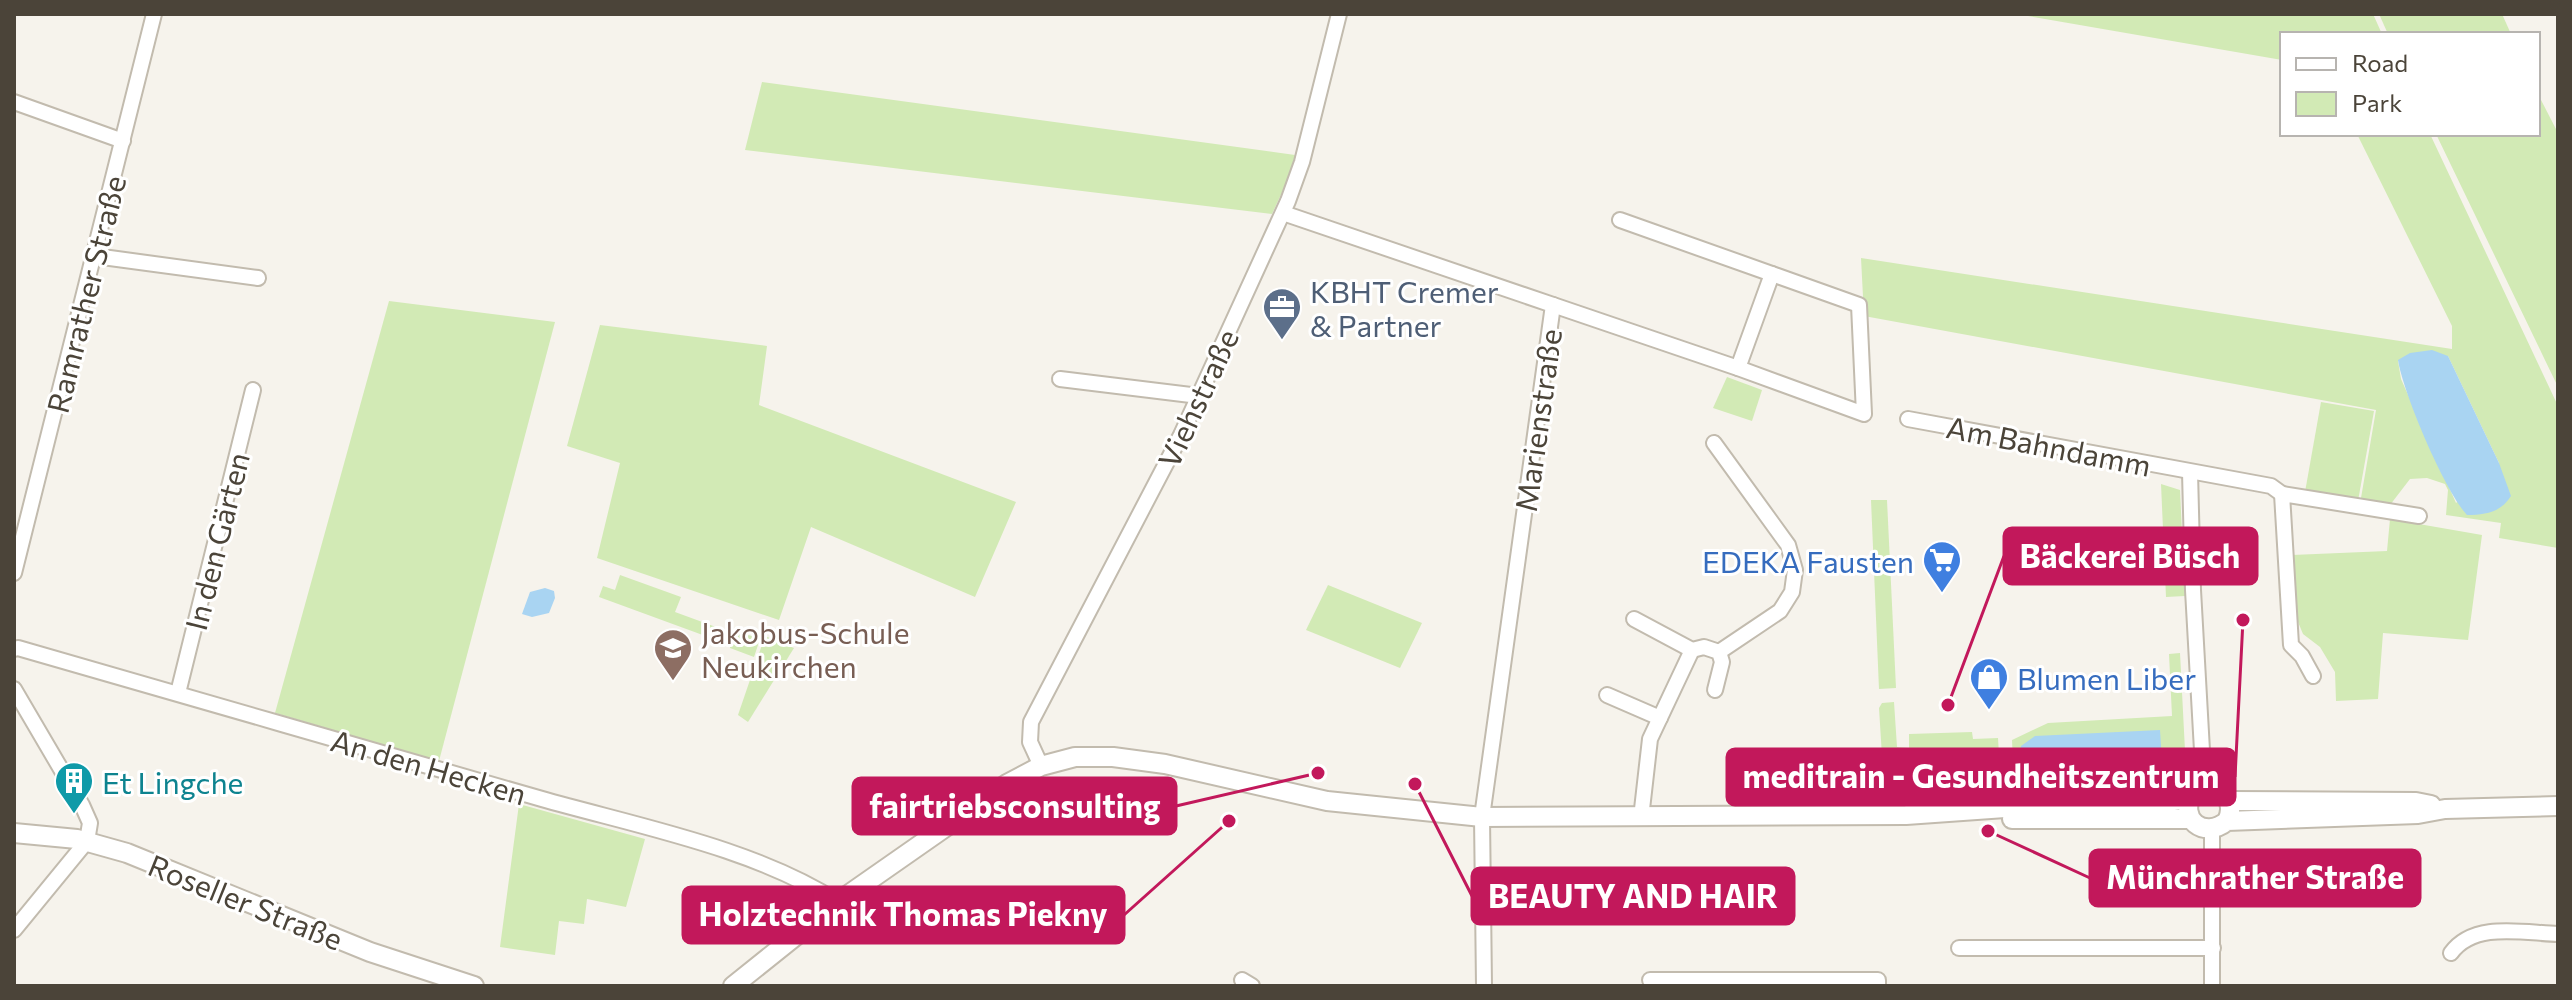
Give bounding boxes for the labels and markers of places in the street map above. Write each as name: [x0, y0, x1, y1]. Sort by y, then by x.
place label: KBHT Cremer & Partner: [1310, 272, 1499, 343]
office icon: KBHT Cremer & Partner: [1261, 286, 1303, 341]
callout: Bäckerei Büsch: [2004, 528, 2257, 584]
supermarket icon: EDEKA Fausten: [1921, 539, 1963, 594]
place label: EDEKA Fausten: [1702, 542, 1914, 579]
place label: Jakobus-Schule Neukirchen: [701, 613, 910, 684]
school or university icon: Jakobus-Schule Neukirchen: [652, 627, 694, 682]
shop icon: Blumen Liber: [1968, 656, 2010, 711]
place label: Blumen Liber: [2017, 659, 2196, 696]
callout: meditrain - Gesundheitszentrum: [1727, 749, 2235, 805]
building icon: Et Lingche: [53, 760, 95, 815]
place label: Et Lingche: [102, 763, 243, 800]
callout: fairtriebsconsulting: [853, 778, 1176, 834]
callout: Münchrather Straße: [2090, 850, 2420, 906]
callout: BEAUTY AND HAIR: [1472, 868, 1794, 924]
callout: Holztechnik Thomas Piekny: [683, 887, 1124, 943]

